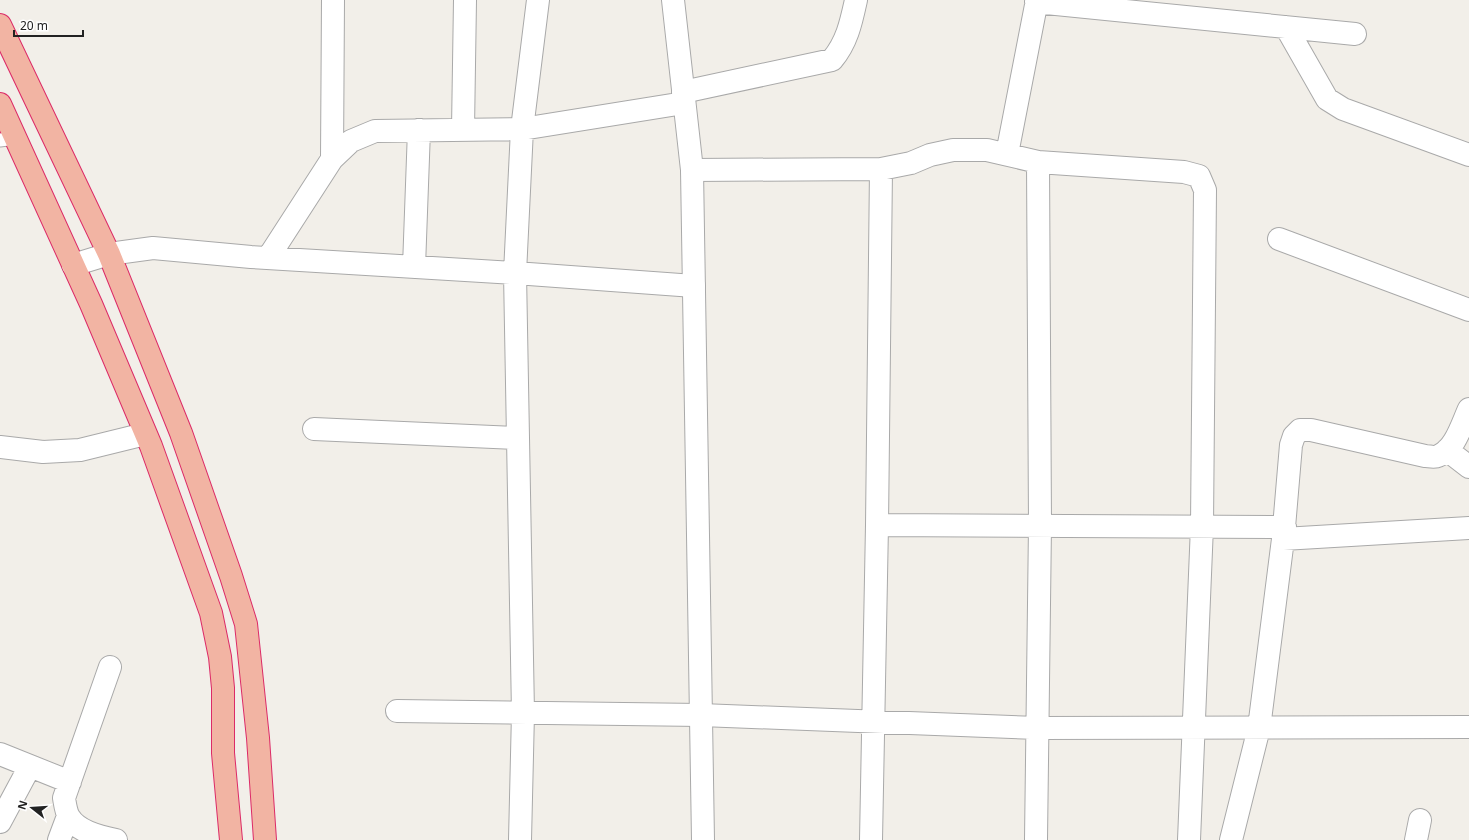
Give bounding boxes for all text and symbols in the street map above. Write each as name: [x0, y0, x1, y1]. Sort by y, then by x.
scale bar: [14, 12, 83, 38]
text: 20 m: [20, 17, 48, 34]
north arrow: [12, 788, 52, 828]
text: N: [13, 798, 30, 811]

